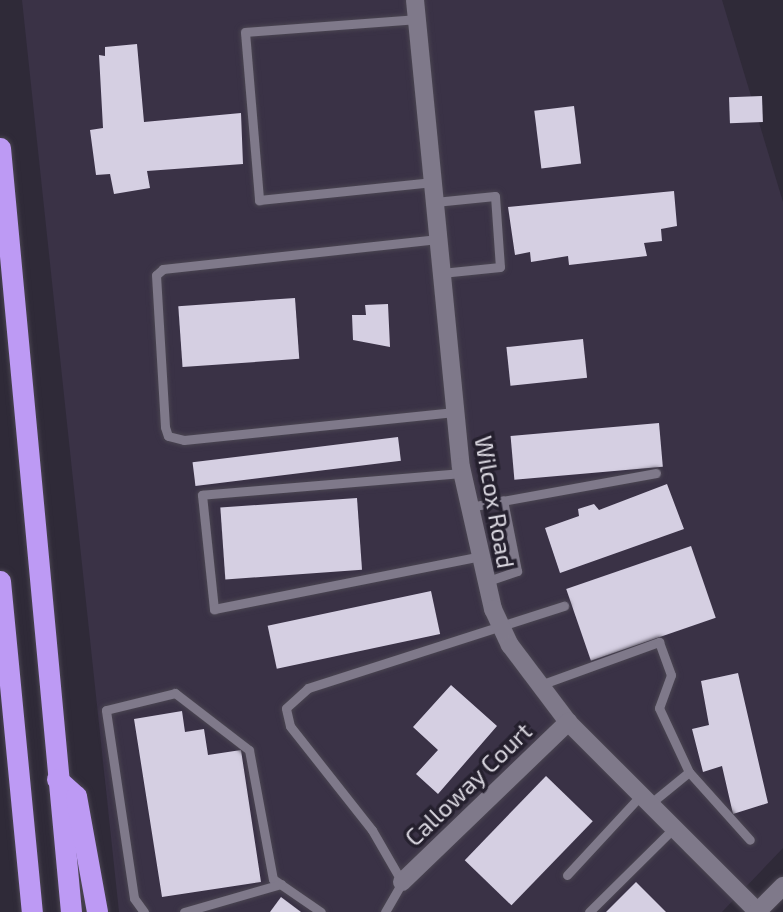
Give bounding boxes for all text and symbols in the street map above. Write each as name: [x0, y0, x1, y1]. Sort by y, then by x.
street label: Wilcox Road: [469, 433, 521, 571]
street label: Calloway Court: [399, 716, 537, 852]

